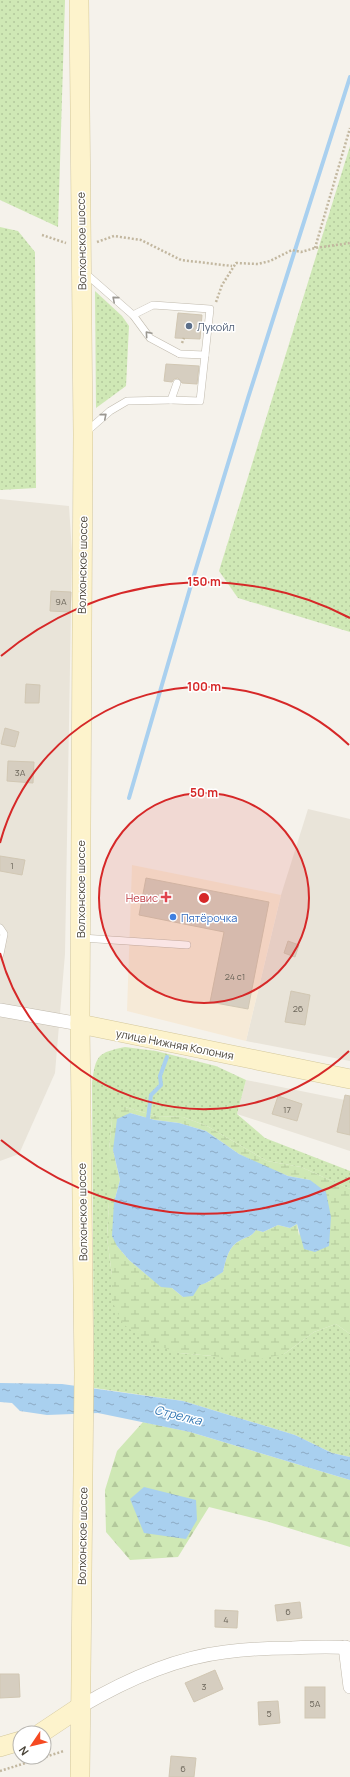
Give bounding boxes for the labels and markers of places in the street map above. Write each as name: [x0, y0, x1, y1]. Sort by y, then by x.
place label: Лукойл: [197, 319, 235, 334]
marker: Лукойл: [184, 321, 194, 331]
place label: Невис: [126, 890, 158, 905]
centre of rings: [197, 891, 211, 905]
marker: Невис: [161, 892, 171, 902]
place label: Пятёрочка: [181, 910, 237, 925]
marker: Пятёрочка: [168, 912, 178, 922]

